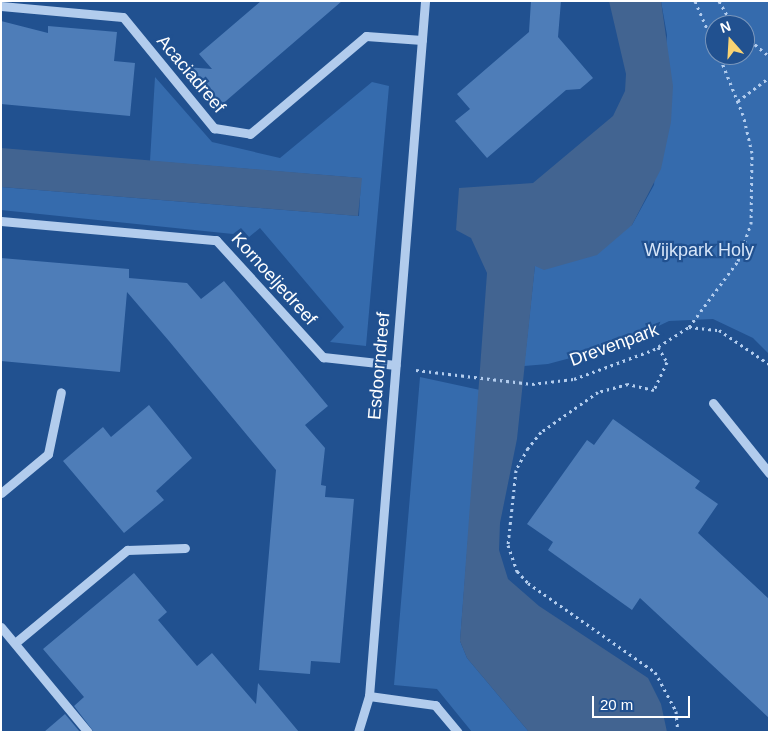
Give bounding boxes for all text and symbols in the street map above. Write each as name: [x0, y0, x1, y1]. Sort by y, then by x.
north arrow: [705, 15, 755, 65]
text: N: [718, 18, 733, 36]
street label: Acaciadreef: [152, 31, 230, 117]
street label: Kornoeljedreef: [227, 228, 321, 330]
park label: Wijkpark Holy: [644, 239, 754, 261]
street label: Esdoorndreef: [364, 311, 394, 421]
street label: Drevenpark: [567, 319, 661, 371]
scale bar: [595, 686, 692, 718]
text: 20 m: [600, 696, 633, 713]

